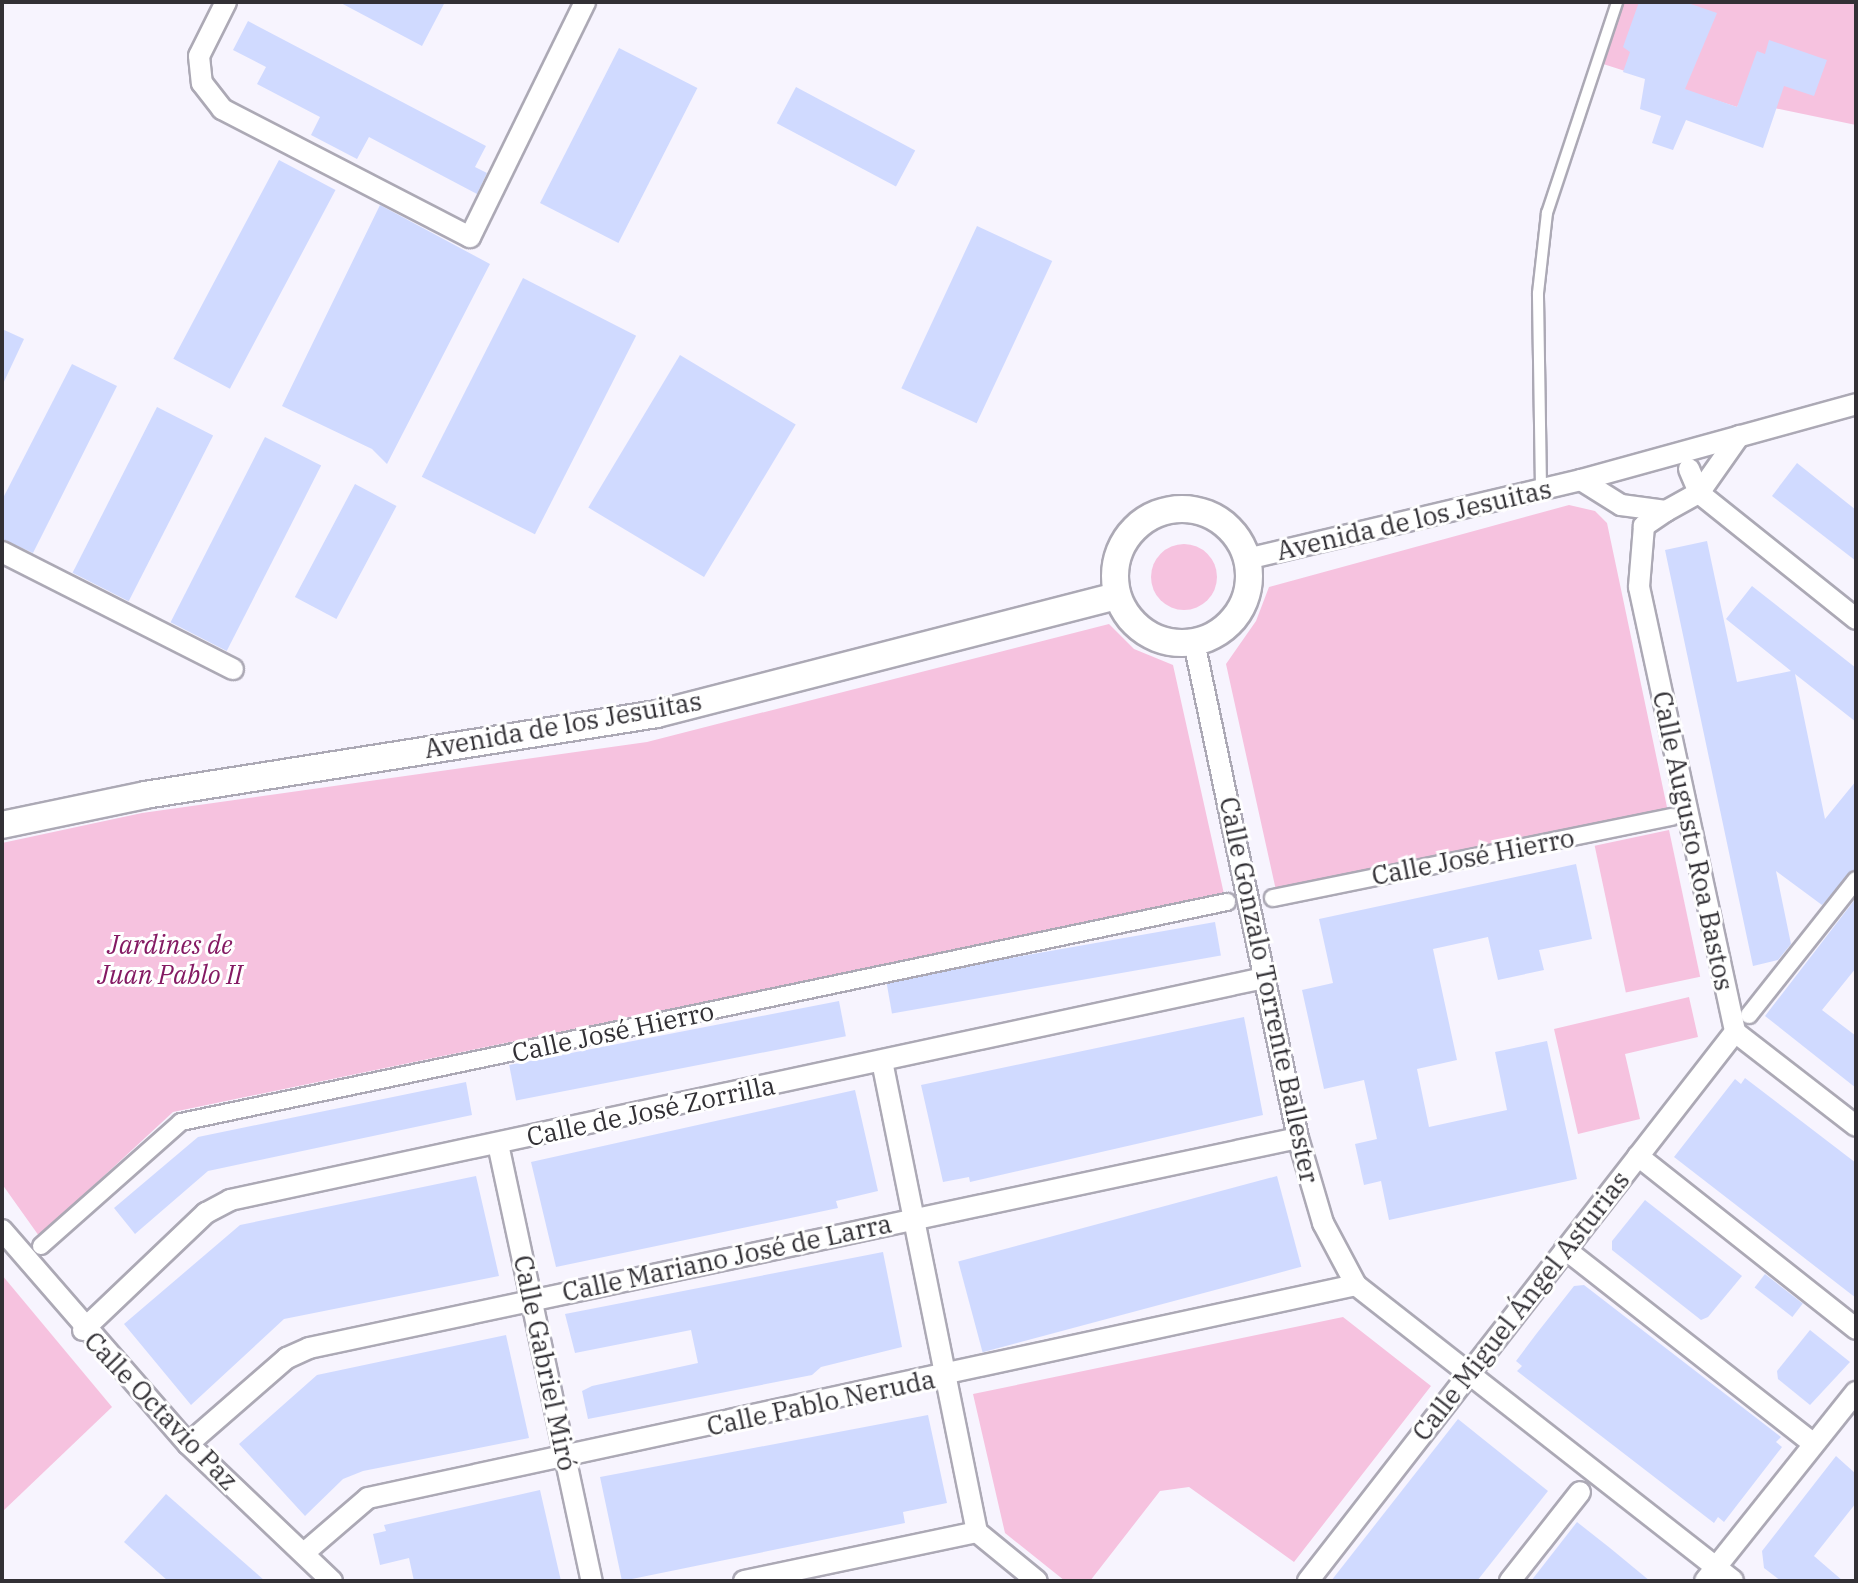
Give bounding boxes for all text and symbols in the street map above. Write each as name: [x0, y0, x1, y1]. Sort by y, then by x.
street label: Avenida de los Jesuitas: [1274, 473, 1554, 567]
street label: Avenida de los Jesuitas: [422, 685, 704, 765]
street label: Calle Augusto Roa Bastos: [1646, 688, 1740, 994]
street label: Calle Gonzalo Torrente Ballester: [1213, 794, 1325, 1186]
street label: Calle José Hierro: [1369, 822, 1577, 892]
park label: Jardines de Juan Pablo II: [97, 929, 243, 990]
street label: Calle José Hierro: [509, 995, 717, 1069]
street label: Calle de José Zorrilla: [524, 1069, 778, 1153]
street label: Calle Miguel Ángel Asturias: [1406, 1165, 1636, 1447]
street label: Calle Mariano José de Larra: [559, 1208, 895, 1308]
street label: Calle Gabriel Miró: [507, 1252, 583, 1474]
street label: Calle Octavio Paz: [78, 1326, 244, 1496]
street label: Calle Pablo Neruda: [704, 1364, 938, 1442]

